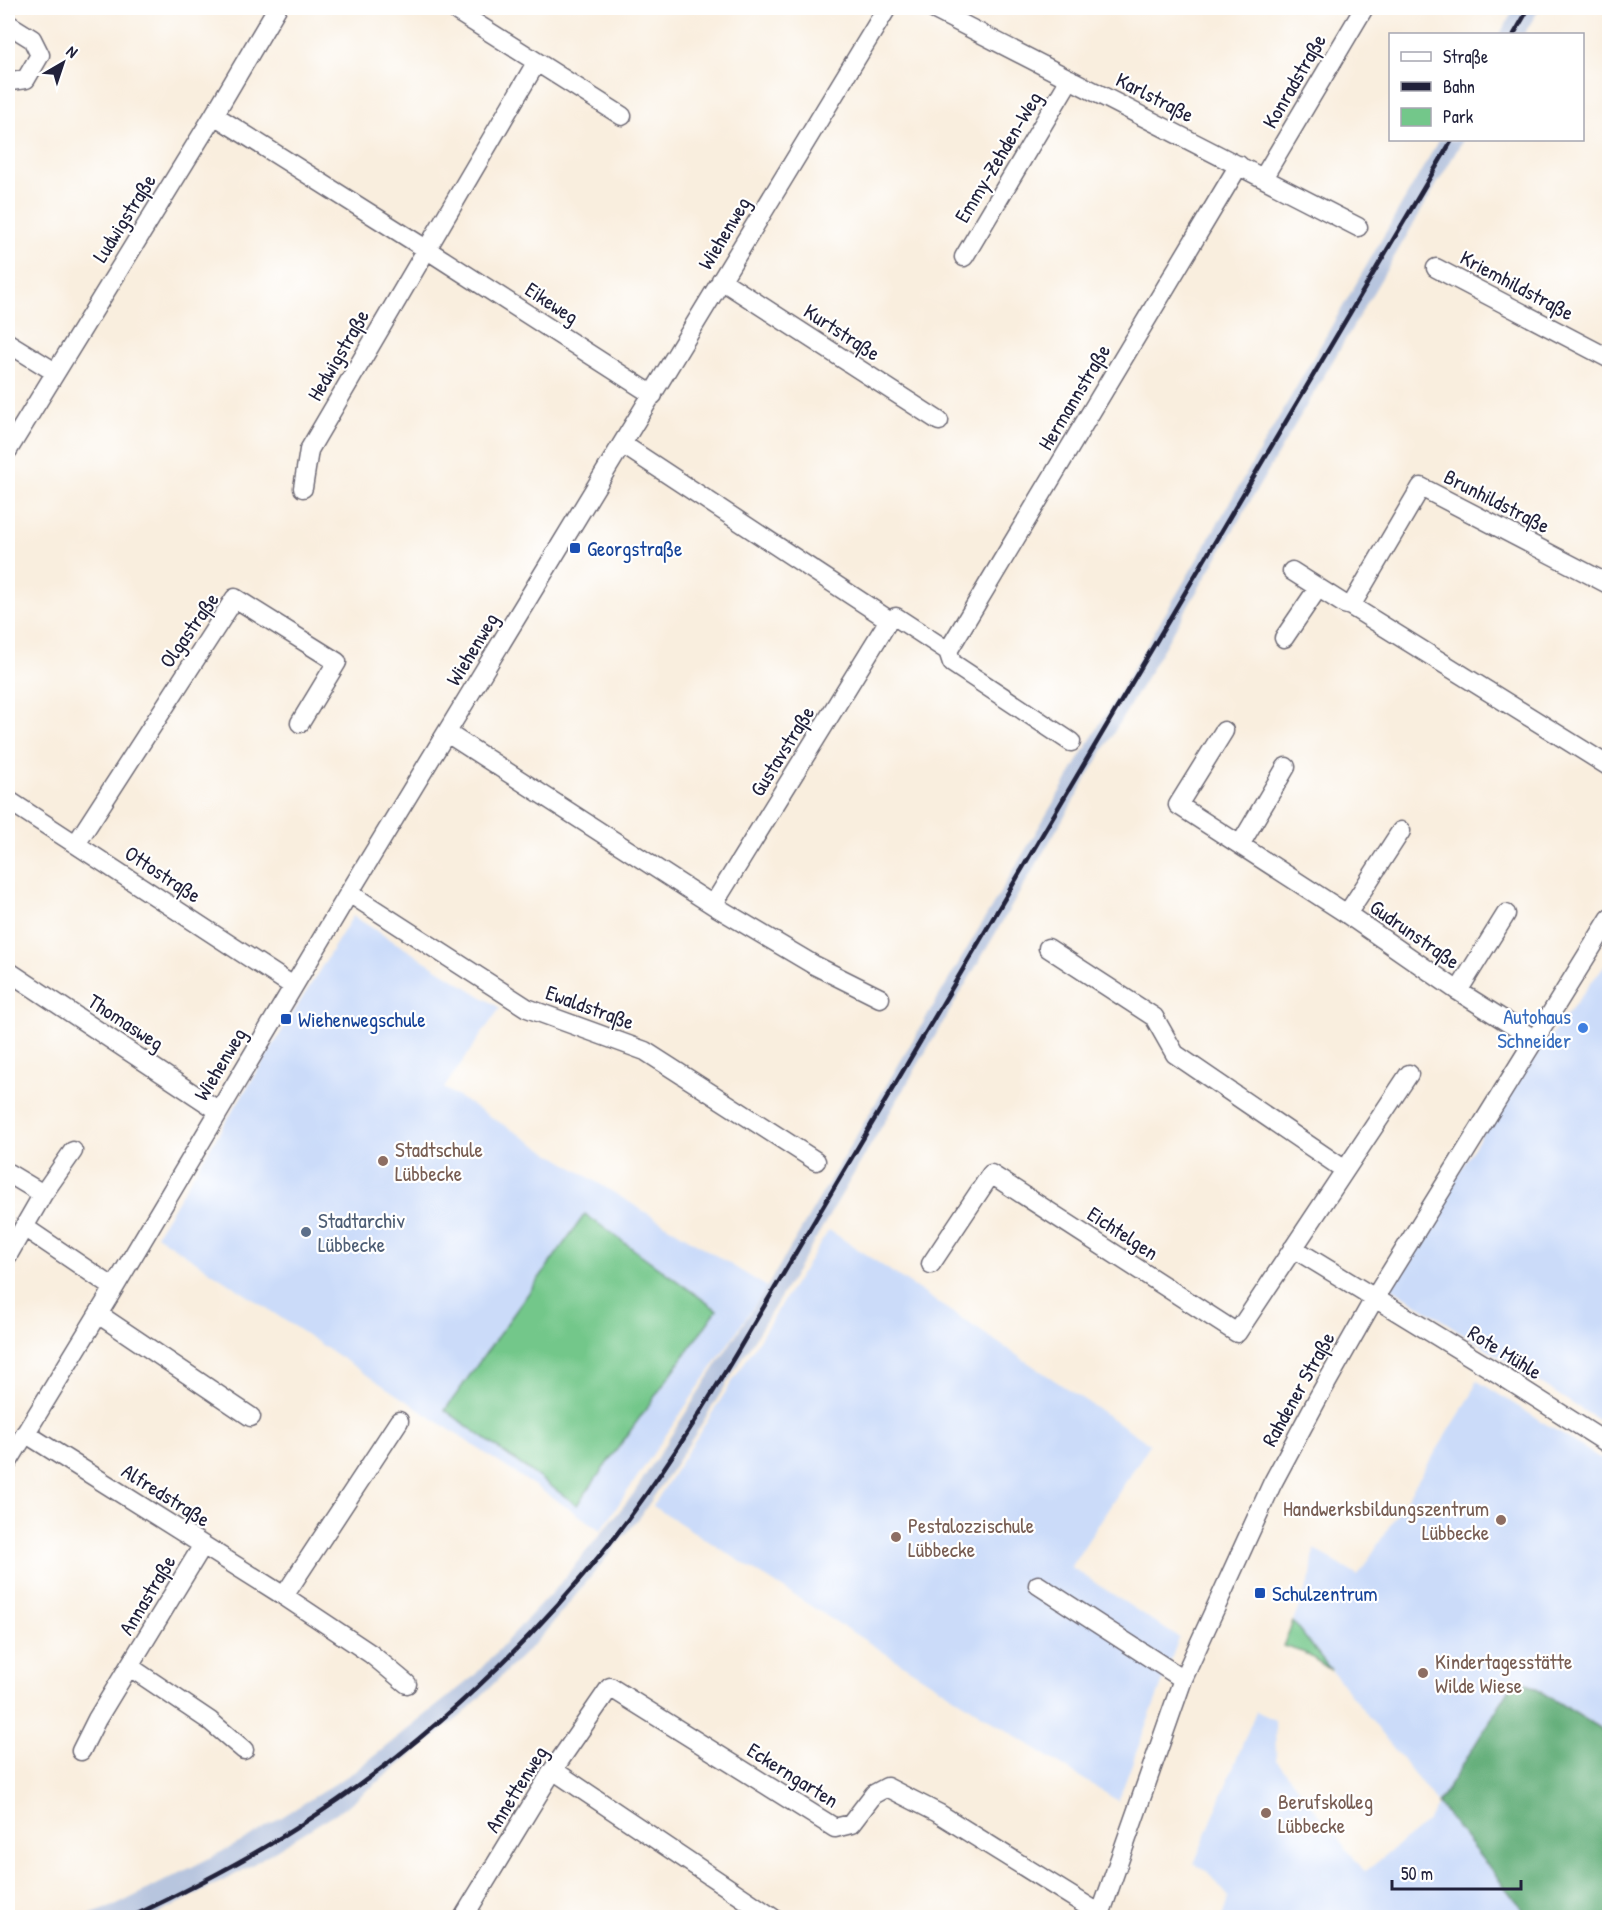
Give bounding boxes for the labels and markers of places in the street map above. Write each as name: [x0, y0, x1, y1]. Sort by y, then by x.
place label: Georgstraße: [587, 534, 682, 563]
marker: Georgstraße: [568, 541, 582, 555]
place label: Autohaus Schneider: [1497, 1002, 1571, 1055]
place label: Wiehenwegschule: [298, 1005, 426, 1034]
marker: Wiehenwegschule: [279, 1012, 293, 1026]
marker: Autohaus Schneider: [1576, 1021, 1590, 1035]
place label: Stadtschule Lübbecke: [395, 1135, 483, 1188]
marker: Stadtschule Lübbecke: [376, 1154, 390, 1168]
place label: Stadtarchiv Lübbecke: [318, 1206, 405, 1259]
marker: Stadtarchiv Lübbecke: [299, 1225, 313, 1239]
place label: Handwerksbildungszentrum Lübbecke: [1283, 1494, 1489, 1547]
place label: Pestalozzischule Lübbecke: [908, 1511, 1034, 1564]
marker: Handwerksbildungszentrum Lübbecke: [1494, 1513, 1508, 1527]
marker: Pestalozzischule Lübbecke: [889, 1530, 903, 1544]
place label: Schulzentrum: [1272, 1579, 1377, 1608]
marker: Schulzentrum: [1253, 1586, 1267, 1600]
place label: Kindertagesstätte Wilde Wiese: [1435, 1647, 1572, 1700]
marker: Kindertagesstätte Wilde Wiese: [1416, 1666, 1430, 1680]
place label: Berufskolleg Lübbecke: [1278, 1787, 1373, 1840]
marker: Berufskolleg Lübbecke: [1259, 1806, 1273, 1820]

